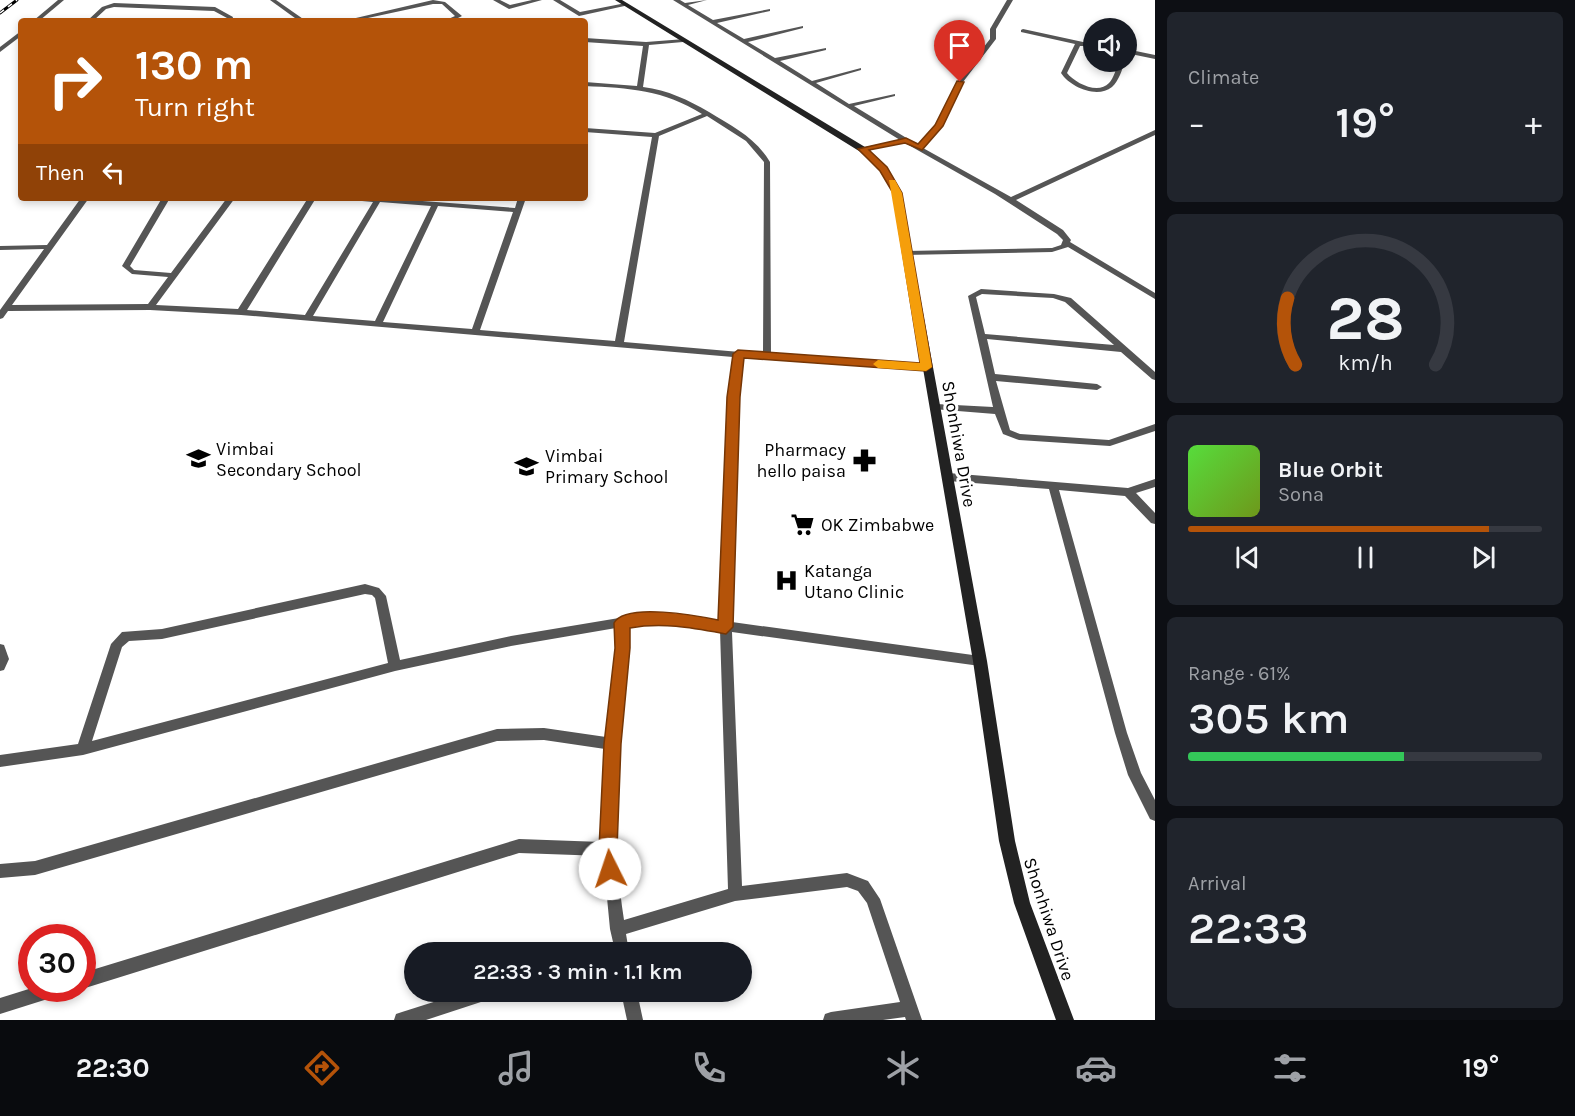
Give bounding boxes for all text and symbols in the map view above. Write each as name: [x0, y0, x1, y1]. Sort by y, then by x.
map controls: [1083, 18, 1137, 72]
button: sound: [1083, 18, 1137, 72]
pin: [934, 20, 985, 82]
icon: arrive: [943, 29, 976, 62]
text: 130 m: [135, 40, 253, 90]
icon: right: [36, 42, 114, 120]
text: Climate: [1188, 66, 1259, 89]
text: Turn right: [135, 91, 255, 123]
text: 19°: [1335, 96, 1395, 148]
text: −: [1188, 104, 1205, 142]
text: +: [1525, 104, 1542, 142]
icon: left: [97, 156, 130, 189]
text: Then: [36, 160, 85, 186]
text: 28: [1326, 283, 1404, 356]
text: km/h: [1338, 351, 1392, 376]
street label: Shonhiwa Drive: [937, 379, 981, 509]
place label: Vimbai Secondary School: [216, 438, 362, 481]
place label: Pharmacy hello paisa: [757, 439, 847, 482]
place label: Vimbai Primary School: [545, 445, 669, 488]
school or university icon: Vimbai Secondary School: [185, 446, 211, 472]
pharmacy icon: Pharmacy hello paisa: [851, 447, 877, 473]
school or university icon: Vimbai Primary School: [514, 453, 540, 479]
text: Blue Orbit: [1278, 457, 1383, 483]
text: Sona: [1278, 483, 1324, 506]
supermarket icon: OK Zimbabwe: [790, 512, 816, 538]
place label: OK Zimbabwe: [821, 514, 934, 536]
icon: previous: [1231, 541, 1264, 574]
icon: pause: [1349, 541, 1382, 574]
icon: next: [1467, 541, 1500, 574]
place label: Katanga Utano Clinic: [804, 560, 904, 603]
hospital icon: Katanga Utano Clinic: [773, 568, 799, 594]
text: Range · 61%: [1188, 662, 1291, 685]
text: 305 km: [1188, 692, 1350, 744]
position arrow: [578, 837, 642, 901]
street label: Shonhiwa Drive: [1019, 855, 1079, 983]
text: Arrival: [1188, 872, 1247, 895]
text: 22:33: [1188, 902, 1309, 954]
speed limit sign: 30: [18, 924, 96, 1002]
text: 22:33 · 3 min · 1.1 km: [473, 959, 683, 985]
icon: directions: [301, 1047, 343, 1089]
icon: music: [495, 1047, 537, 1089]
icon: phone: [688, 1047, 730, 1089]
icon: climate: [882, 1047, 924, 1089]
icon: car: [1075, 1047, 1117, 1089]
icon: filters: [1269, 1047, 1311, 1089]
text: 22:30: [76, 1052, 150, 1084]
text: 19°: [1463, 1052, 1499, 1084]

